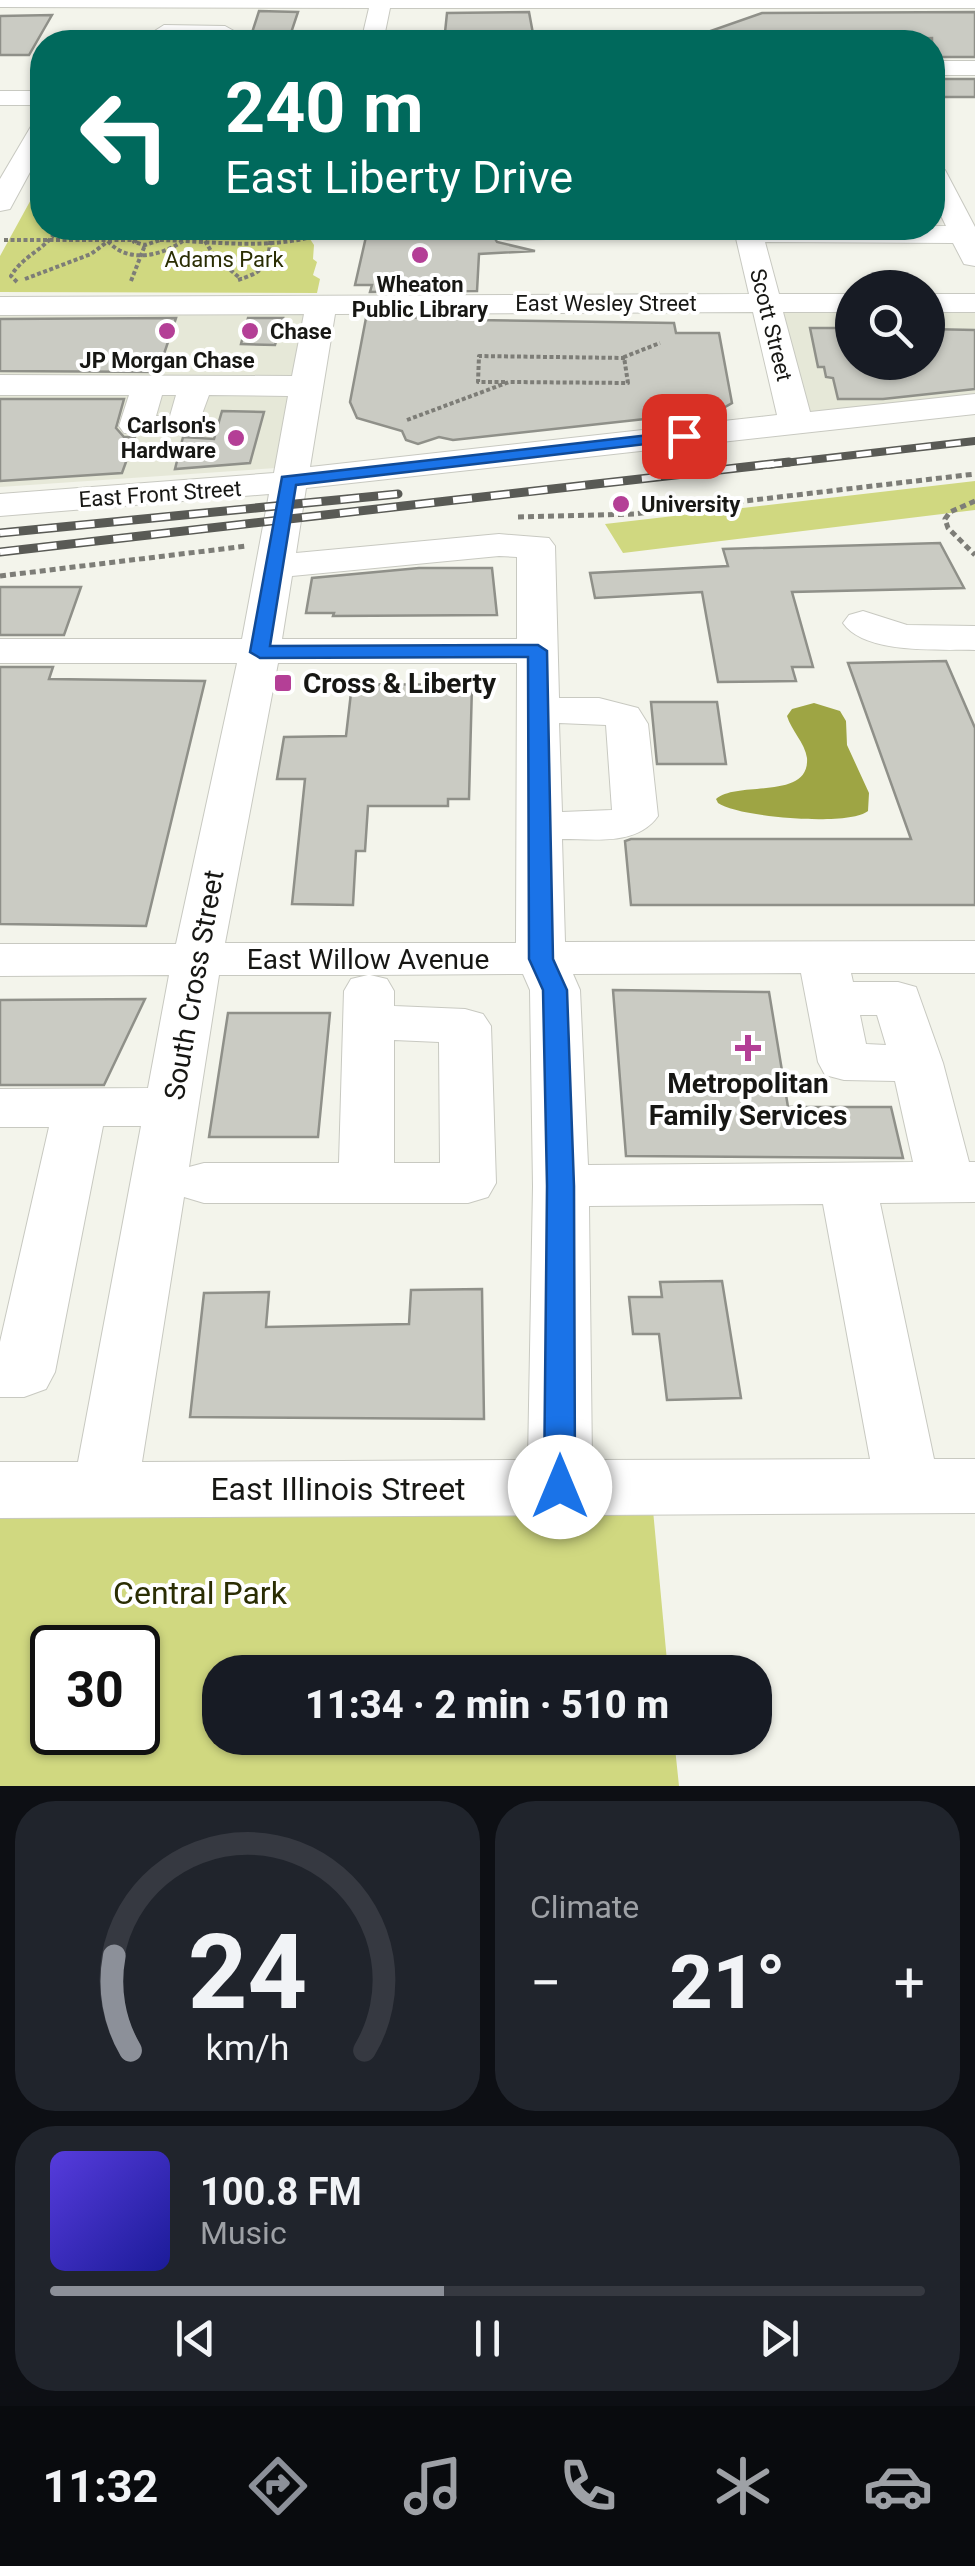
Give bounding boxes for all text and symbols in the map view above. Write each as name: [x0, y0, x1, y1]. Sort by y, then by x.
text: 240 m: [225, 67, 424, 149]
icon: left: [60, 70, 190, 200]
text: East Liberty Drive: [225, 151, 573, 204]
marker: Wheaton Public Library: [409, 244, 431, 266]
park label: Adams Park: [164, 247, 284, 272]
street label: Scott Street: [745, 266, 797, 384]
map controls: [835, 270, 945, 380]
button: search: [835, 270, 945, 380]
place label: Wheaton Public Library: [352, 272, 489, 322]
street label: East Wesley Street: [515, 291, 697, 316]
place label: Chase: [270, 319, 332, 344]
marker: JP Morgan Chase: [156, 320, 178, 342]
marker: Chase: [239, 320, 261, 342]
place label: JP Morgan Chase: [79, 348, 255, 373]
pin: [642, 394, 727, 479]
icon: arrive: [657, 409, 712, 464]
place label: Carlson's Hardware: [121, 413, 216, 463]
marker: Carlson's Hardware: [225, 427, 247, 449]
street label: East Front Street: [78, 476, 242, 512]
place label: University: [641, 492, 741, 517]
marker: University: [610, 493, 632, 515]
place label: Cross & Liberty: [303, 667, 497, 700]
marker: Cross & Liberty: [272, 672, 294, 694]
street label: South Cross Street: [158, 868, 230, 1102]
street label: East Willow Avenue: [247, 943, 489, 976]
marker: Metropolitan Family Services: [735, 1035, 761, 1061]
place label: Metropolitan Family Services: [649, 1067, 847, 1132]
position arrow: [508, 1435, 612, 1539]
street label: East Illinois Street: [210, 1470, 466, 1508]
park label: Central Park: [113, 1574, 288, 1612]
speed limit sign: 30: [30, 1625, 160, 1755]
text: 11:34 · 2 min · 510 m: [305, 1683, 669, 1727]
text: Climate: [530, 1888, 639, 1926]
text: 24: [188, 1912, 307, 2033]
text: 21°: [670, 1938, 786, 2026]
text: −: [530, 1951, 561, 2015]
text: +: [894, 1951, 925, 2015]
text: km/h: [206, 2027, 289, 2069]
text: 100.8 FM: [200, 2170, 362, 2214]
text: Music: [200, 2214, 287, 2252]
icon: previous: [168, 2311, 223, 2366]
icon: pause: [460, 2311, 515, 2366]
icon: next: [752, 2311, 807, 2366]
icon: directions: [243, 2451, 313, 2521]
icon: music: [398, 2451, 468, 2521]
icon: phone: [553, 2451, 623, 2521]
icon: climate: [708, 2451, 778, 2521]
icon: car: [863, 2451, 933, 2521]
text: 11:32: [42, 2460, 158, 2513]

